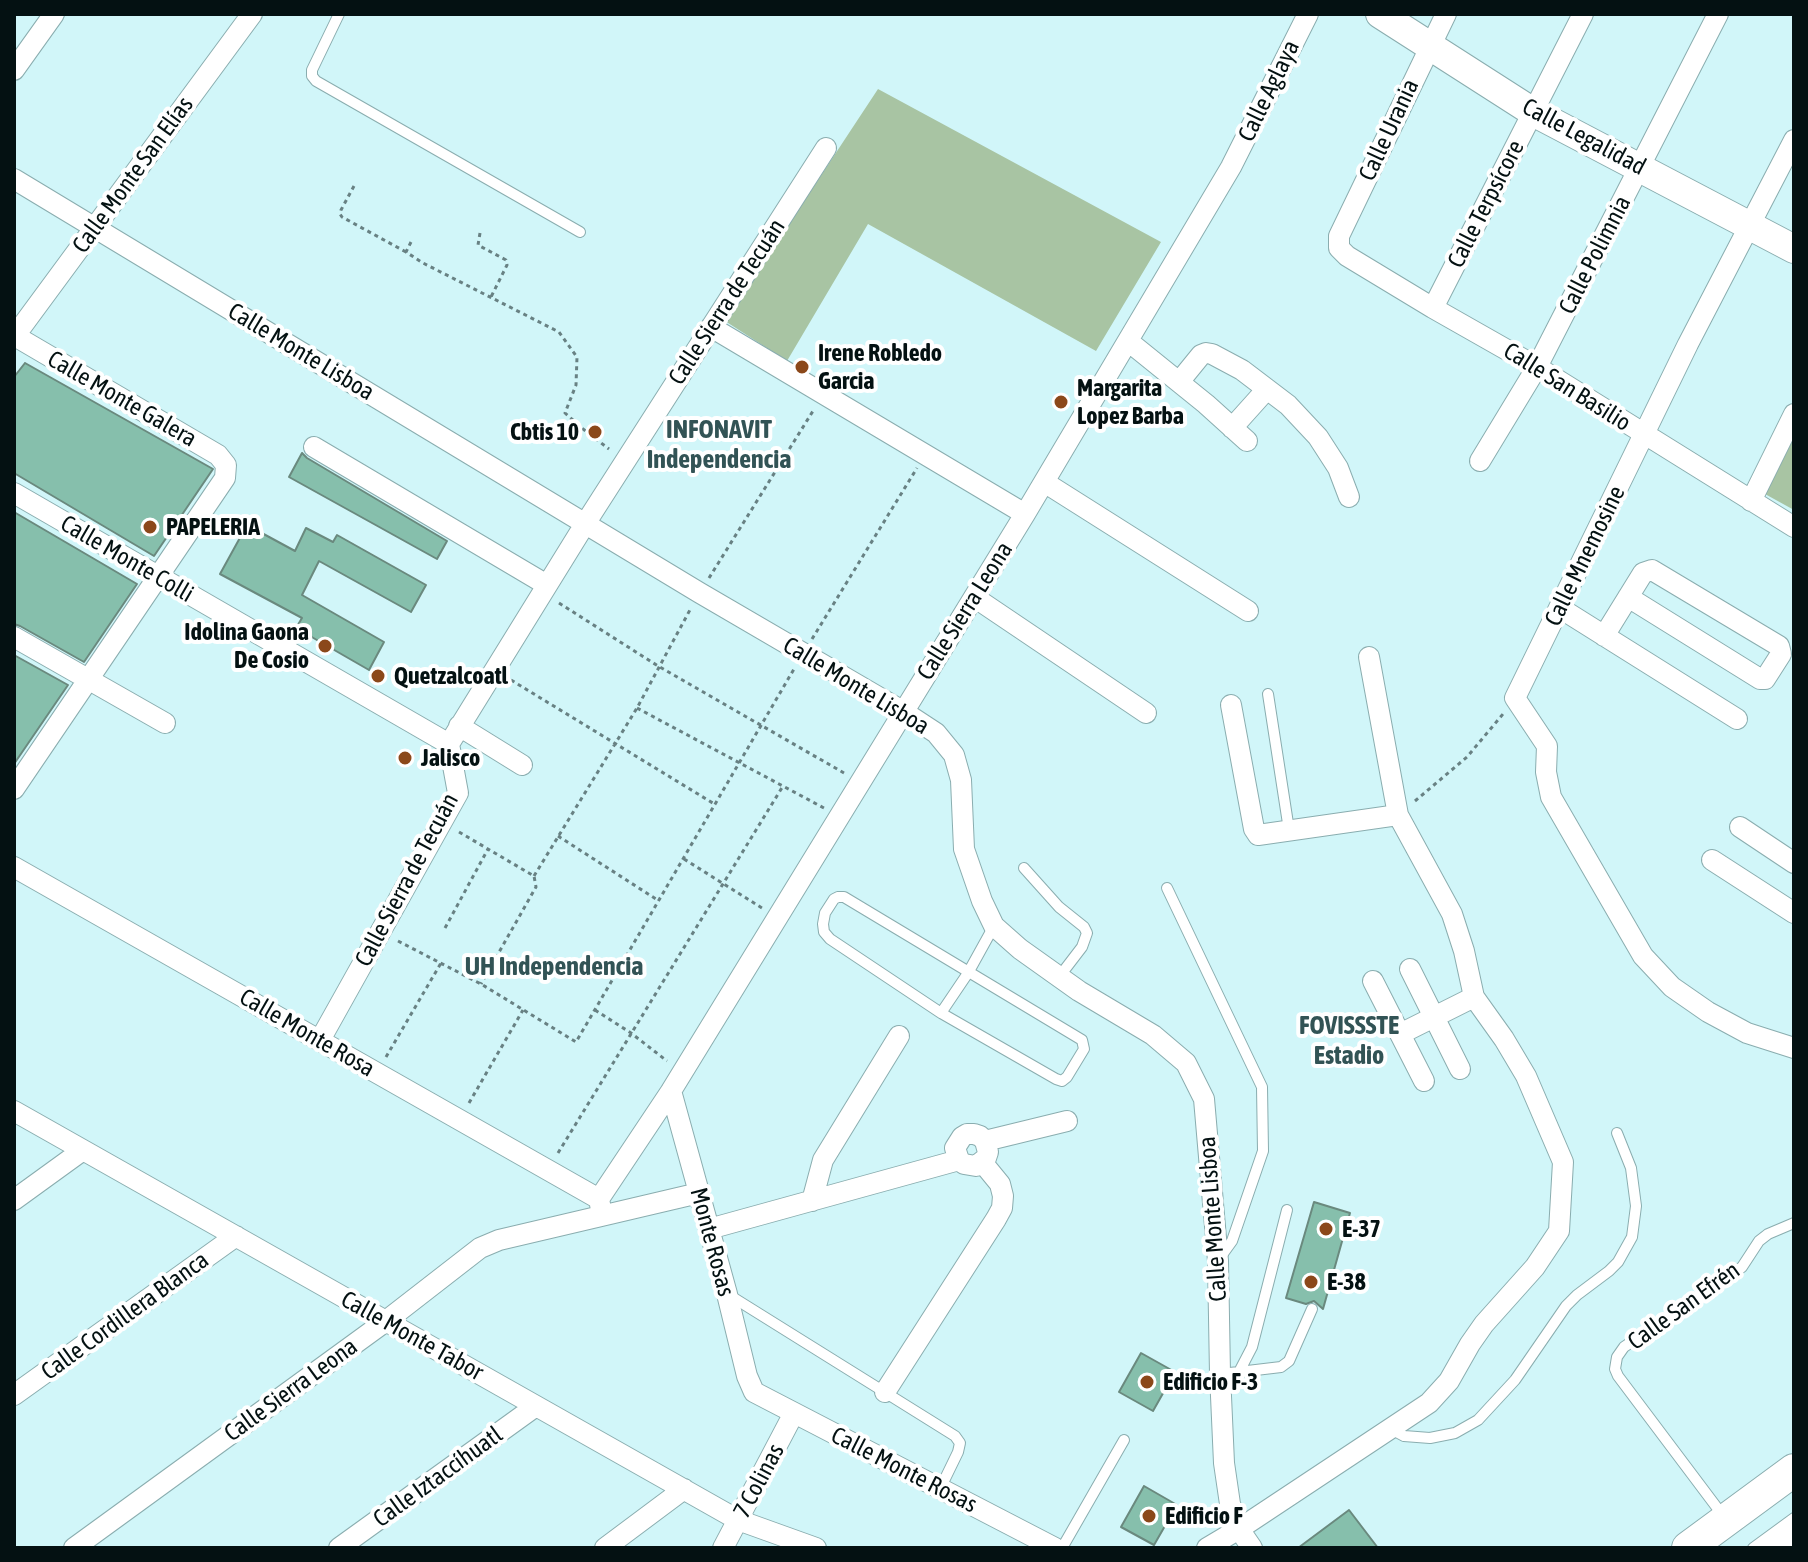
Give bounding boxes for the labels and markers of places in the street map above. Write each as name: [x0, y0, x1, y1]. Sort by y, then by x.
place label: Irene Robledo Garcia: [818, 339, 942, 395]
marker: Irene Robledo Garcia: [793, 358, 811, 376]
place label: Margarita Lopez Barba: [1077, 374, 1184, 430]
marker: Margarita Lopez Barba: [1052, 393, 1070, 411]
place label: Cbtis 10: [510, 418, 579, 446]
marker: Cbtis 10: [586, 423, 604, 441]
place label: PAPELERIA: [166, 513, 260, 541]
marker: PAPELERIA: [141, 518, 159, 536]
place label: Idolina Gaona De Cosio: [184, 618, 309, 674]
marker: Idolina Gaona De Cosio: [316, 637, 334, 655]
place label: Quetzalcoatl: [394, 662, 508, 690]
marker: Quetzalcoatl: [369, 667, 387, 685]
place label: Jalisco: [421, 744, 480, 772]
marker: Jalisco: [396, 749, 414, 767]
place label: E-37: [1342, 1215, 1381, 1243]
marker: E-37: [1317, 1220, 1335, 1238]
place label: E-38: [1327, 1268, 1366, 1296]
marker: E-38: [1302, 1273, 1320, 1291]
place label: Edificio F-3: [1163, 1368, 1258, 1396]
marker: Edificio F-3: [1138, 1373, 1156, 1391]
place label: Edificio F: [1165, 1502, 1243, 1530]
marker: Edificio F: [1140, 1507, 1158, 1525]

